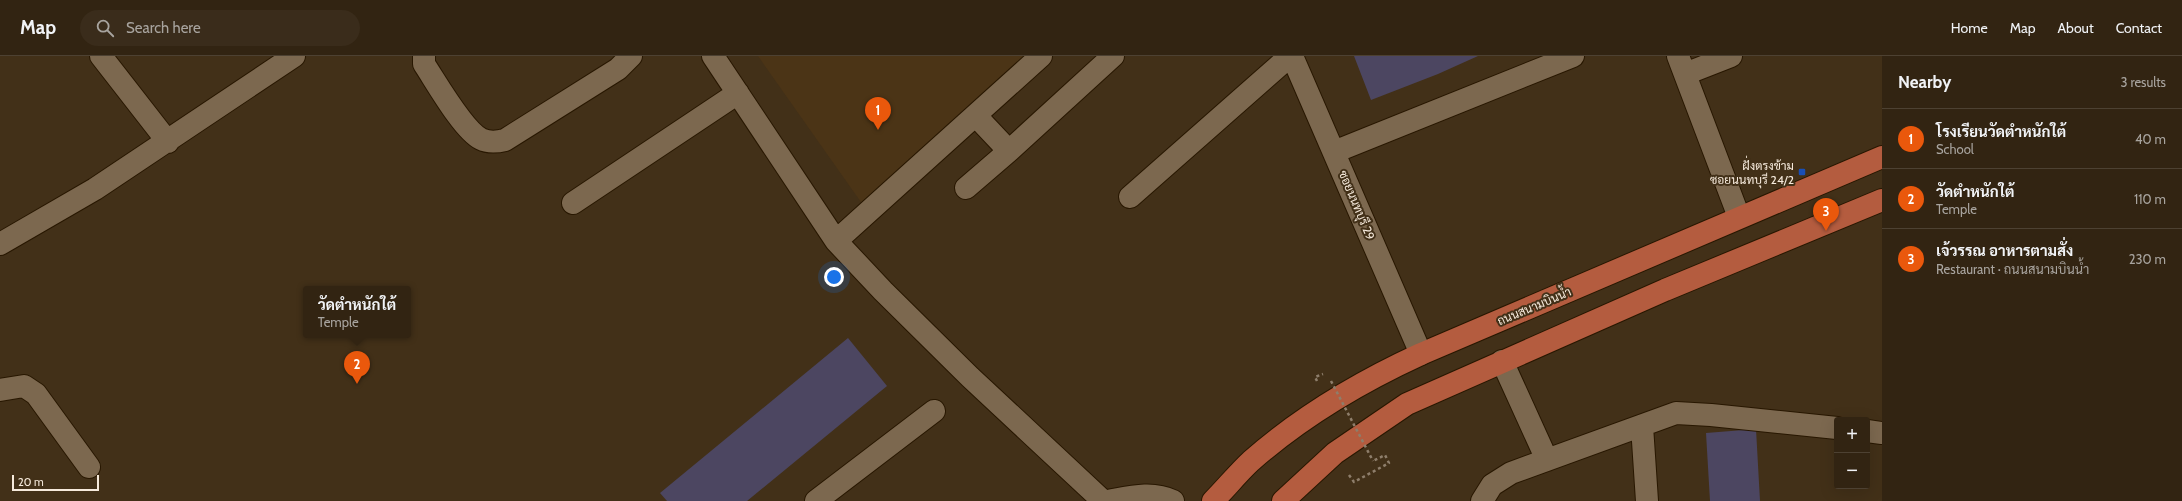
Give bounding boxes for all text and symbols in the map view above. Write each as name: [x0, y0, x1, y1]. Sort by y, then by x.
search box: [80, 10, 360, 46]
text: Map: [20, 16, 56, 39]
icon: search: [94, 17, 116, 39]
text: Search here: [126, 19, 201, 37]
text: Home: [1951, 19, 1988, 37]
text: Map: [2010, 19, 2035, 37]
text: About: [2057, 19, 2094, 37]
text: Contact: [2116, 19, 2162, 37]
text: Nearby: [1898, 72, 1951, 92]
text: 3 results: [2120, 74, 2166, 90]
pin: 1: [865, 97, 891, 130]
text: โรงเรียนวัดตำหนักใต้: [1936, 123, 2066, 141]
text: 1: [1909, 131, 1913, 147]
text: 40 m: [2135, 131, 2166, 147]
text: School: [1936, 141, 1974, 157]
place label: ฝั่งตรงข้าม ซอยนนทบุรี 24/2: [1710, 155, 1794, 189]
marker: ฝั่งตรงข้าม ซอยนนทบุรี 24/2: [1797, 167, 1807, 177]
street label: ซอยนนทบุรี 29: [1334, 168, 1378, 243]
text: วัดตำหนักใต้: [1936, 183, 2014, 201]
text: 2: [1908, 191, 1914, 207]
text: 110 m: [2134, 191, 2166, 207]
pin: 3: [1813, 198, 1839, 231]
text: Temple: [1936, 201, 1977, 217]
text: เจ้วรรณ อาหารตามสั่ง: [1936, 242, 2073, 260]
text: 3: [1907, 251, 1915, 267]
text: 230 m: [2129, 251, 2166, 267]
text: Restaurant · ถนนสนามบินน้ำ: [1936, 261, 2089, 277]
your location: [824, 267, 844, 287]
street label: ถนนสนามบินน้ำ: [1494, 281, 1573, 328]
popup: [303, 286, 411, 338]
text: วัดตำหนักใต้: [318, 296, 396, 314]
text: Temple: [318, 314, 359, 330]
pin: 2: [344, 351, 370, 384]
map controls: [1834, 417, 1870, 489]
button: +: [1834, 417, 1870, 453]
button: −: [1834, 453, 1870, 489]
scale bar: [12, 473, 99, 492]
text: 20 m: [18, 475, 44, 489]

